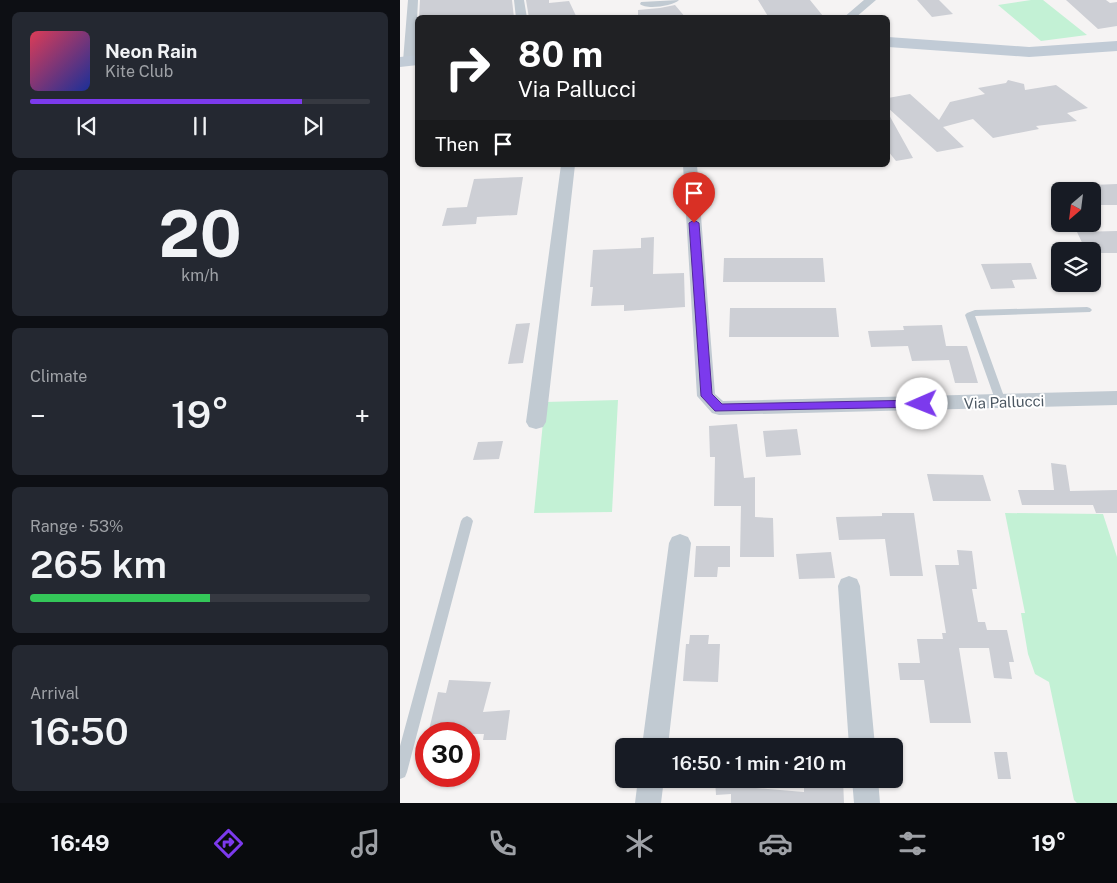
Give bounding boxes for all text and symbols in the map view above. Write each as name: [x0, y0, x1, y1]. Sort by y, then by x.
text: 80 m: [518, 34, 603, 75]
icon: right: [435, 35, 500, 100]
text: Neon Rain: [105, 40, 197, 62]
text: Kite Club: [105, 62, 173, 81]
text: Via Pallucci: [518, 76, 636, 102]
icon: previous: [73, 112, 101, 140]
icon: pause: [186, 112, 214, 140]
icon: next: [299, 112, 327, 140]
icon: arrive: [489, 130, 517, 158]
text: Then: [435, 133, 479, 155]
pin: [673, 172, 715, 223]
icon: arrive: [680, 179, 708, 207]
north arrow: [1051, 182, 1101, 232]
map controls: [1051, 182, 1101, 292]
text: 20: [158, 195, 242, 272]
button: layers: [1051, 242, 1101, 292]
text: km/h: [181, 266, 219, 285]
text: Climate: [30, 367, 87, 386]
position arrow: [895, 377, 947, 429]
text: 19°: [171, 392, 229, 437]
street label: Via Pallucci: [963, 392, 1045, 412]
text: −: [30, 399, 46, 432]
text: +: [354, 399, 370, 432]
text: Range · 53%: [30, 517, 124, 536]
text: 265 km: [30, 542, 167, 587]
text: Arrival: [30, 684, 79, 703]
text: 16:50: [30, 709, 129, 754]
speed limit sign: 30: [415, 722, 480, 787]
text: 16:50 · 1 min · 210 m: [672, 752, 846, 774]
icon: directions: [211, 826, 246, 861]
icon: music: [348, 826, 383, 861]
icon: phone: [485, 826, 520, 861]
icon: climate: [622, 826, 657, 861]
icon: car: [758, 826, 793, 861]
icon: filters: [895, 826, 930, 861]
text: 16:49: [51, 830, 110, 856]
text: 19°: [1032, 830, 1066, 856]

